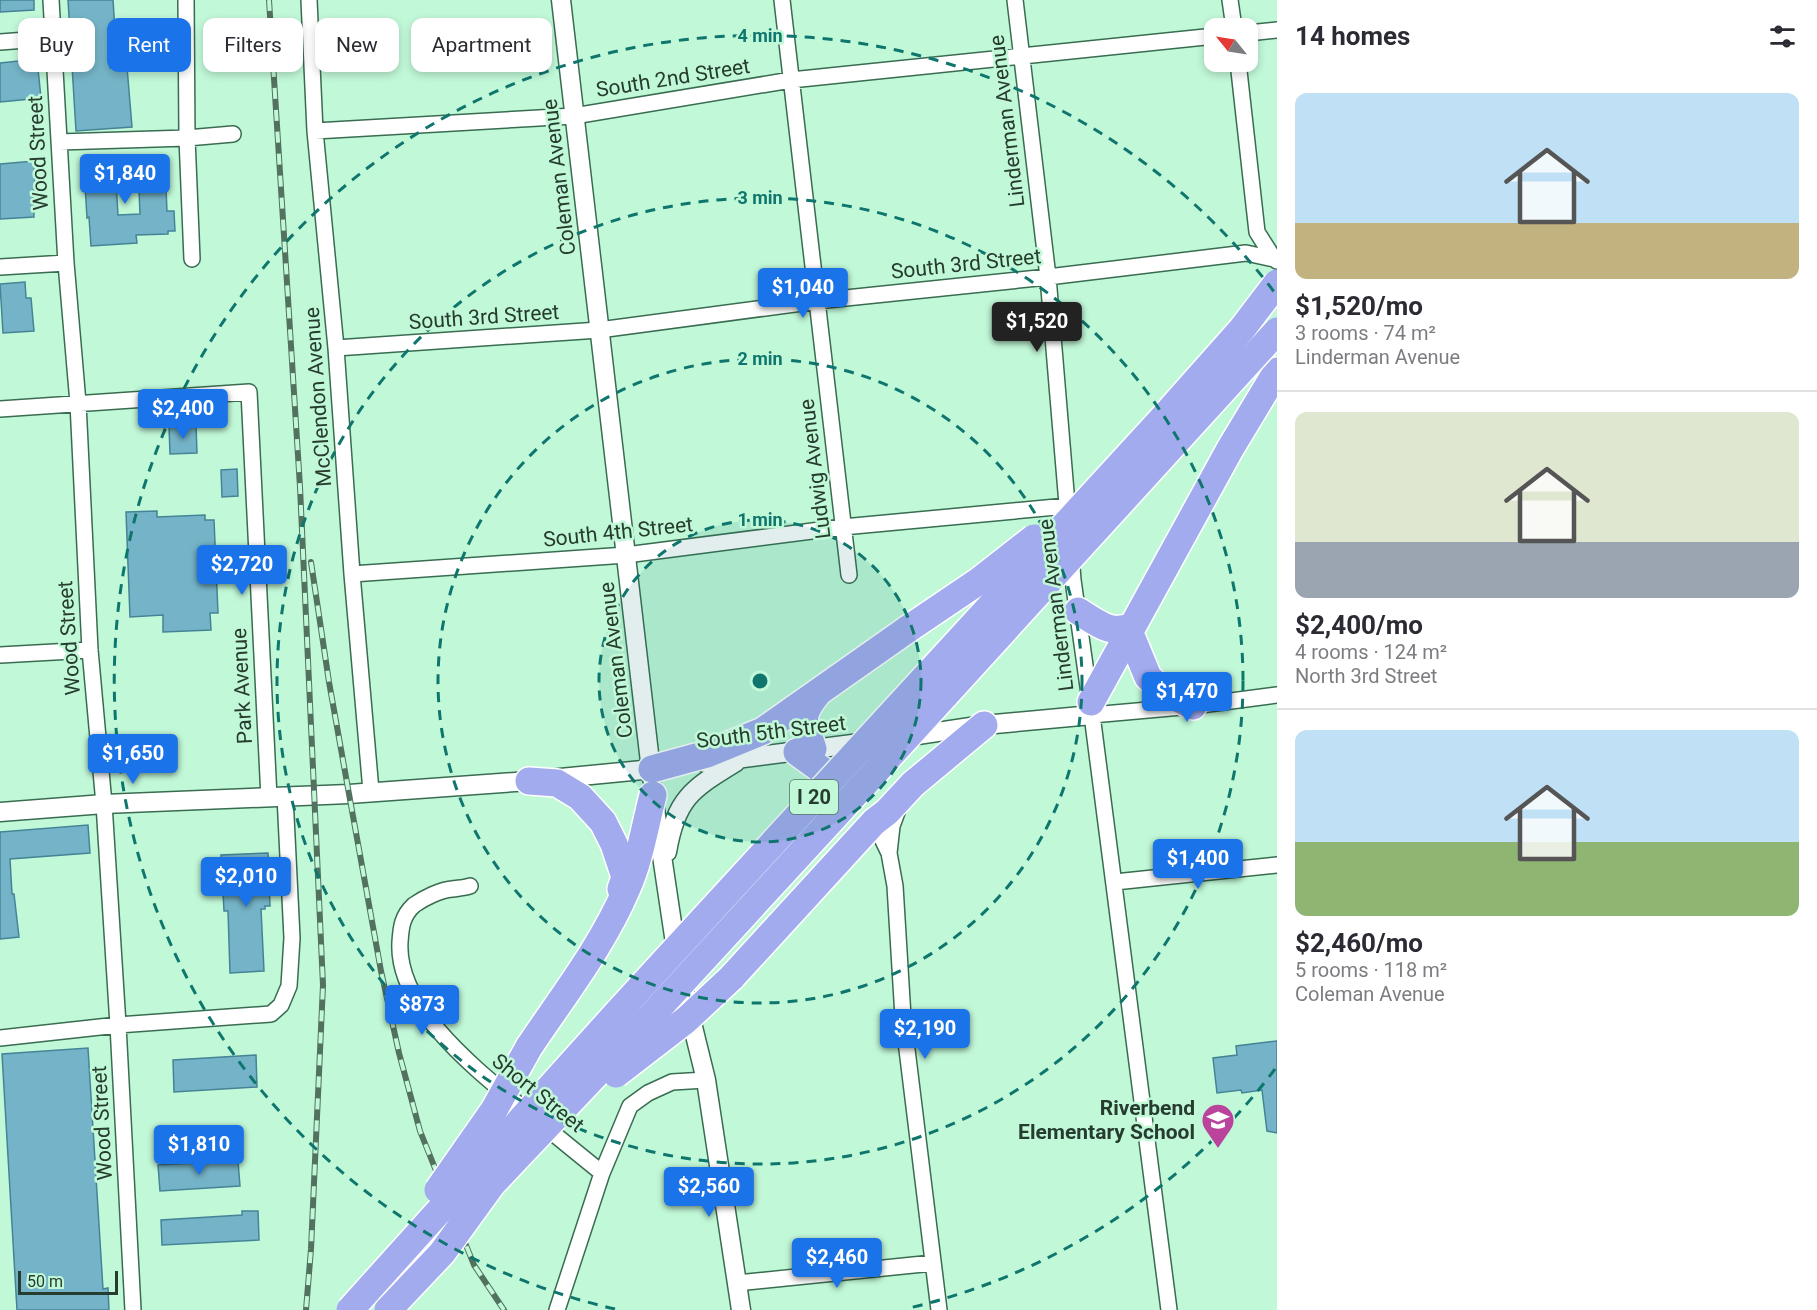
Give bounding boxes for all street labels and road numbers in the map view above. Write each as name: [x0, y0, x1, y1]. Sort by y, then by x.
street label: Linderman Avenue: [985, 33, 1029, 209]
street label: South 2nd Street: [594, 54, 752, 102]
street label: Wood Street: [23, 95, 53, 211]
street label: Coleman Avenue: [538, 98, 580, 256]
street label: South 3rd Street: [890, 244, 1042, 284]
street label: South 3rd Street: [408, 300, 560, 334]
street label: McClendon Avenue: [300, 306, 336, 488]
street label: Ludwig Avenue: [795, 398, 835, 540]
street label: South 4th Street: [542, 512, 694, 552]
street label: Linderman Avenue: [1034, 517, 1078, 693]
street label: Wood Street: [53, 580, 85, 696]
street label: Coleman Avenue: [595, 581, 637, 739]
street label: Park Avenue: [227, 627, 257, 745]
street label: South 5th Street: [695, 711, 847, 753]
road number: I 20: [790, 780, 838, 814]
street label: Short Street: [487, 1049, 589, 1137]
street label: Wood Street: [87, 1065, 117, 1181]

